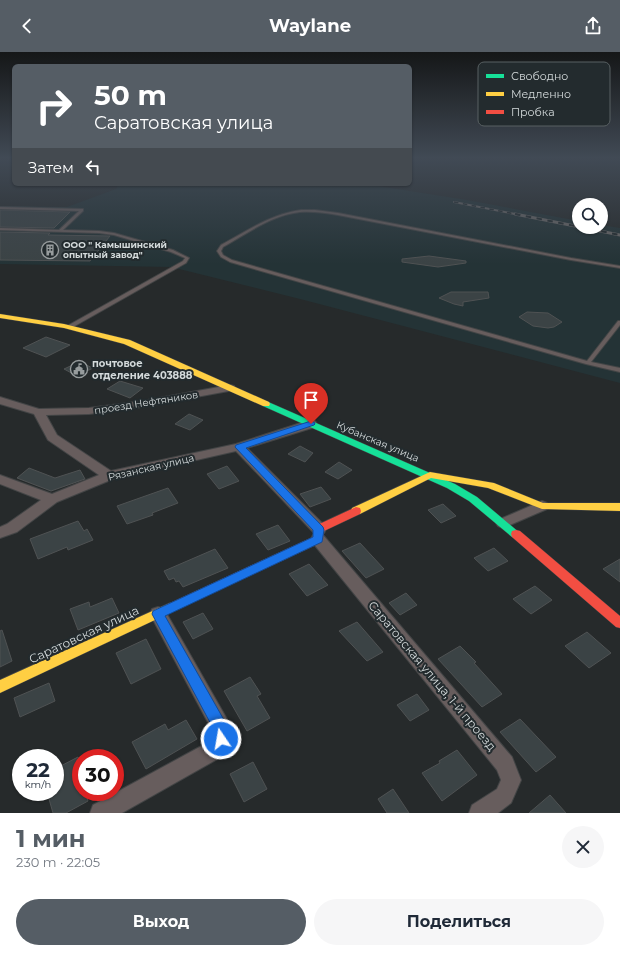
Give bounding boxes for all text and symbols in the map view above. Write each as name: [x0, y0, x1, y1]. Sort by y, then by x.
icon: back: [16, 15, 38, 37]
text: Waylane: [269, 15, 351, 37]
icon: share: [582, 15, 604, 37]
legend: [478, 62, 610, 126]
text: Свободно: [511, 69, 568, 83]
text: 50 m: [94, 78, 167, 112]
icon: right: [28, 80, 80, 132]
text: Медленно: [511, 87, 571, 101]
text: Пробка: [511, 105, 555, 119]
text: Саратовская улица: [94, 112, 273, 134]
icon: left: [82, 156, 104, 178]
text: Затем: [28, 158, 74, 177]
map controls: [572, 198, 608, 234]
button: search: [572, 198, 608, 234]
place label: ООО " Камышинский опытный завод": [63, 239, 167, 260]
building icon: ООО " Камышинский опытный завод": [40, 240, 60, 260]
place label: почтовое отделение 403888: [92, 357, 193, 382]
public building icon: почтовое отделение 403888: [69, 359, 89, 379]
pin: [294, 383, 328, 424]
street label: проезд Нефтяников: [93, 388, 199, 417]
icon: arrive: [300, 389, 322, 411]
street label: Кубанская улица: [335, 418, 421, 465]
street label: Рязанская улица: [107, 451, 195, 484]
street label: Саратовская улица, 1-й проезд: [365, 598, 500, 754]
street label: Саратовская улица: [26, 603, 141, 667]
position arrow: [200, 718, 242, 760]
speed limit sign: 30: [72, 749, 124, 801]
text: 22: [26, 758, 50, 782]
text: km/h: [25, 778, 51, 791]
text: 1 мин: [16, 824, 85, 853]
button: close: [562, 826, 604, 868]
text: 230 m · 22:05: [16, 854, 100, 870]
button: Выход: [16, 899, 306, 945]
button: Поделиться: [314, 899, 604, 945]

